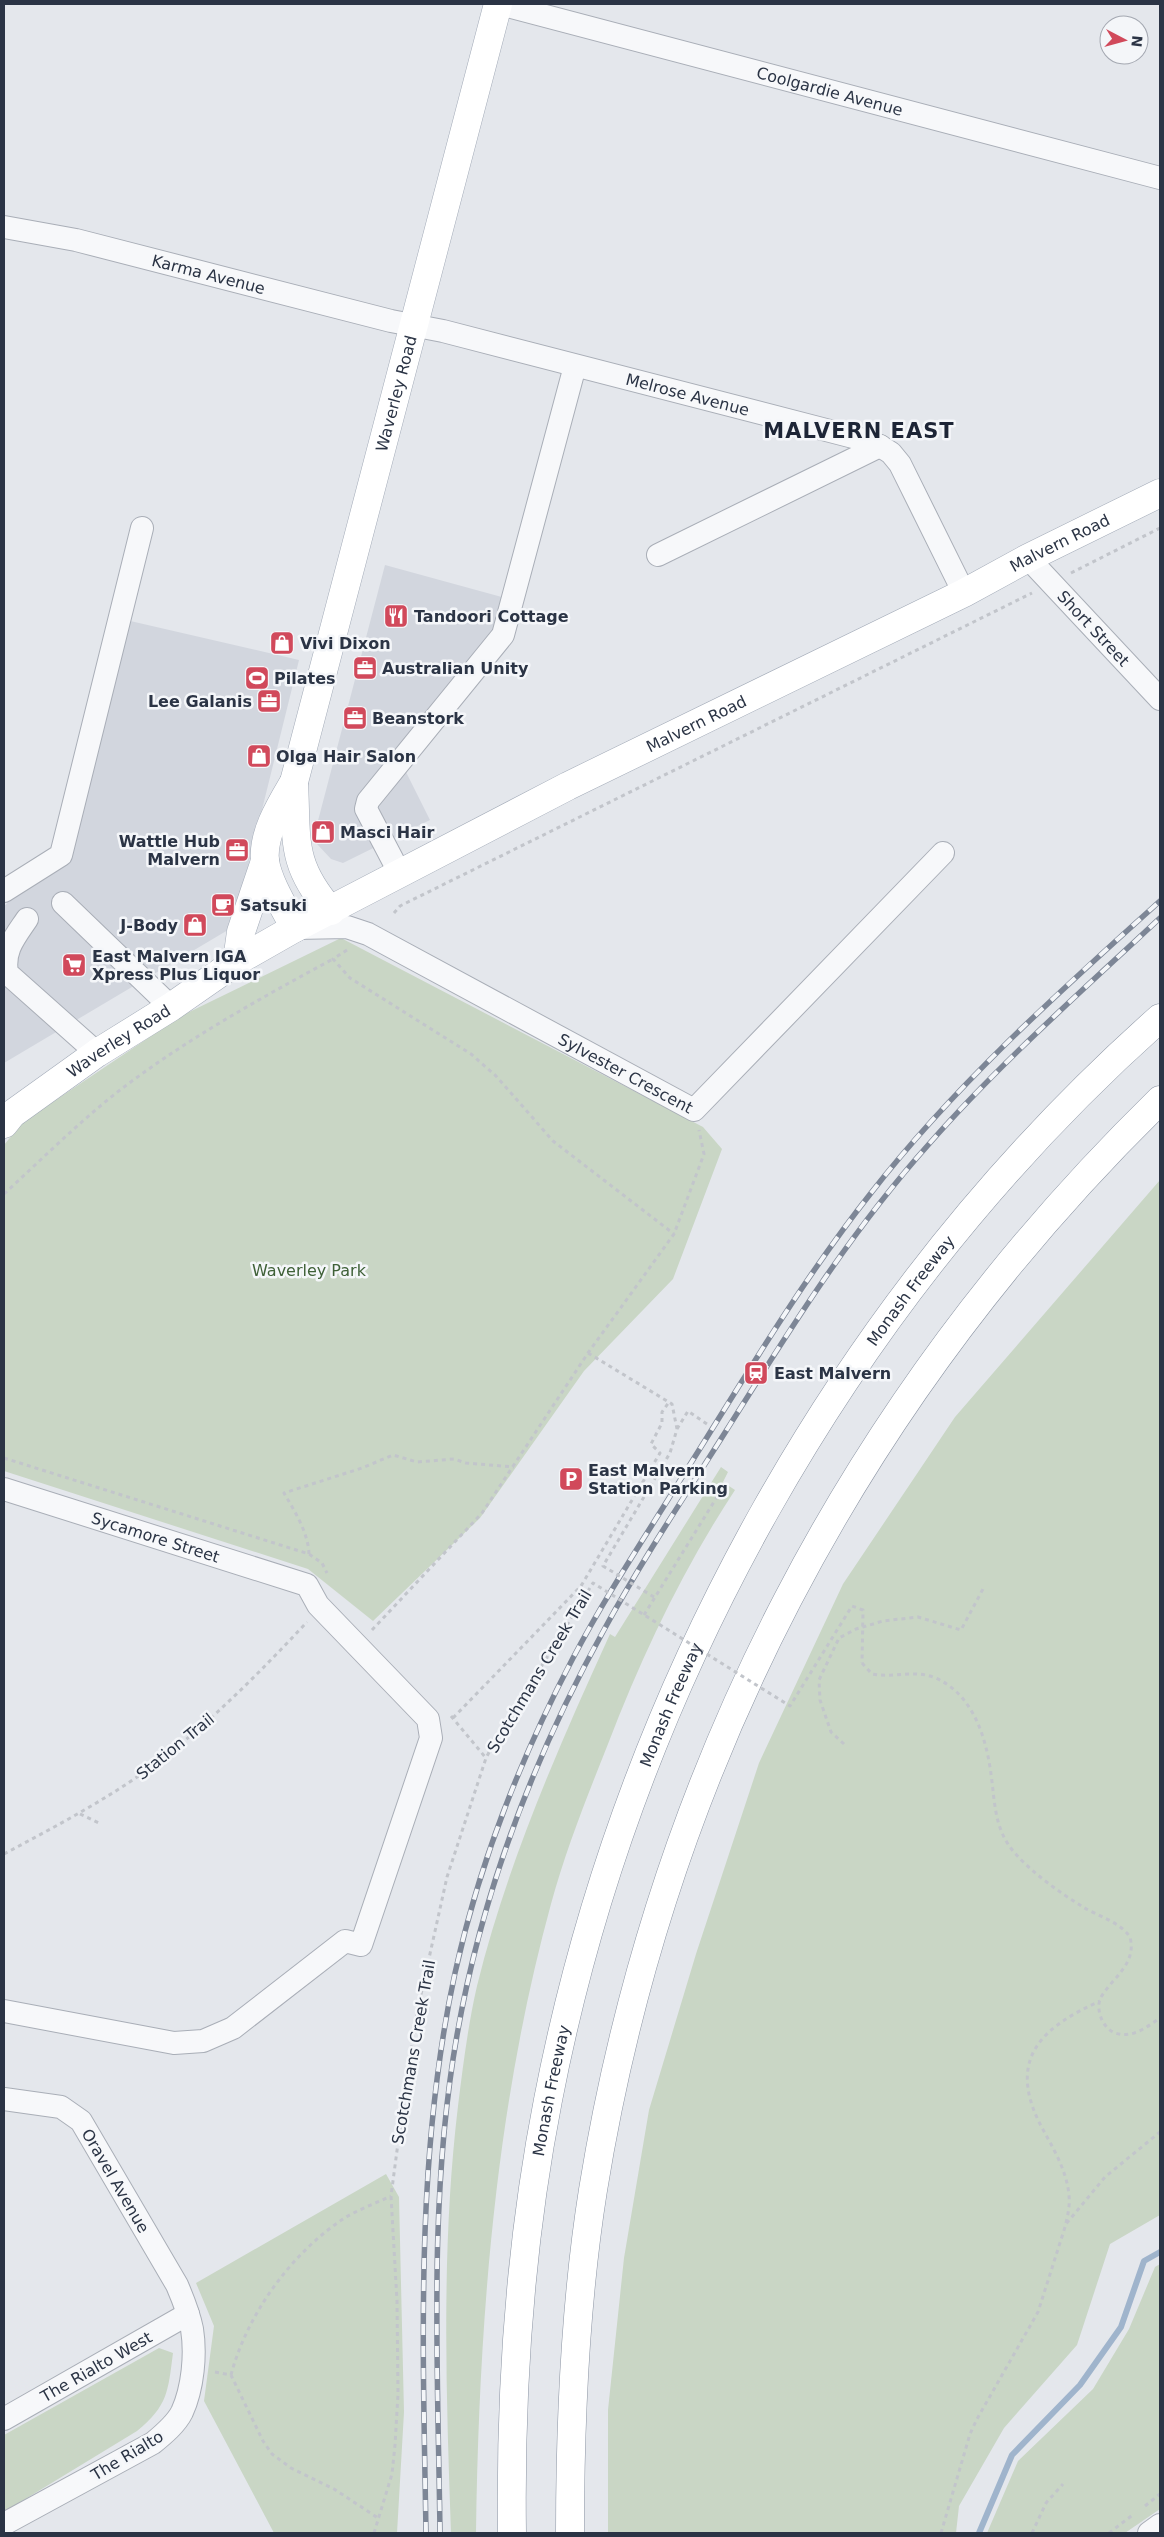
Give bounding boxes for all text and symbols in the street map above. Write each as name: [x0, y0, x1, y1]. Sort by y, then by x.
north arrow: [1099, 15, 1149, 65]
text: N: [1128, 35, 1145, 48]
street label: Coolgardie Avenue: [754, 63, 905, 120]
street label: Karma Avenue: [150, 251, 267, 298]
street label: Waverley Road: [372, 333, 421, 454]
street label: Melrose Avenue: [624, 370, 751, 420]
district label: MALVERN EAST: [763, 419, 955, 443]
street label: Malvern Road: [1007, 510, 1113, 576]
street label: Short Street: [1053, 587, 1133, 670]
restaurant icon: Tandoori Cottage: [383, 603, 409, 629]
place label: Tandoori Cottage: [414, 607, 569, 626]
shop icon: Vivi Dixon: [269, 630, 295, 656]
place label: Vivi Dixon: [300, 634, 391, 653]
office icon: Australian Unity: [352, 655, 378, 681]
place label: Australian Unity: [382, 659, 529, 678]
sports icon: Pilates: [244, 665, 270, 691]
place label: Pilates: [274, 669, 336, 688]
office icon: Lee Galanis: [256, 688, 282, 714]
place label: Lee Galanis: [148, 692, 252, 711]
street label: Malvern Road: [643, 692, 750, 756]
office icon: Beanstork: [342, 705, 368, 731]
place label: Beanstork: [372, 709, 464, 728]
shop icon: Olga Hair Salon: [246, 743, 272, 769]
place label: Olga Hair Salon: [276, 747, 416, 766]
shop icon: Masci Hair: [310, 819, 336, 845]
place label: Masci Hair: [340, 823, 434, 842]
place label: Wattle Hub Malvern: [119, 832, 220, 869]
office icon: Wattle Hub Malvern: [224, 837, 250, 863]
cafe icon: Satsuki: [210, 892, 236, 918]
place label: Satsuki: [240, 896, 307, 915]
shop icon: J-Body: [182, 912, 208, 938]
place label: J-Body: [119, 916, 179, 935]
place label: East Malvern IGA Xpress Plus Liquor: [92, 947, 260, 984]
supermarket icon: East Malvern IGA Xpress Plus Liquor: [61, 952, 87, 978]
street label: Waverley Road: [63, 1001, 174, 1082]
street label: Sylvester Crescent: [555, 1030, 696, 1118]
street label: Monash Freeway: [863, 1232, 958, 1350]
park label: Waverley Park: [252, 1261, 367, 1280]
station icon: East Malvern: [743, 1360, 769, 1386]
place label: East Malvern: [774, 1364, 891, 1383]
place label: East Malvern Station Parking: [588, 1461, 728, 1498]
parking icon: East Malvern Station Parking: [558, 1466, 584, 1492]
street label: Sycamore Street: [89, 1508, 222, 1567]
street label: Scotchmans Creek Trail: [483, 1586, 596, 1756]
street label: Monash Freeway: [636, 1640, 706, 1770]
street label: Station Trail: [133, 1709, 218, 1784]
street label: Scotchmans Creek Trail: [388, 1958, 439, 2146]
street label: Monash Freeway: [529, 2023, 574, 2158]
street label: Oravel Avenue: [78, 2125, 153, 2236]
street label: The Rialto West: [36, 2328, 155, 2407]
street label: The Rialto: [87, 2426, 167, 2485]

